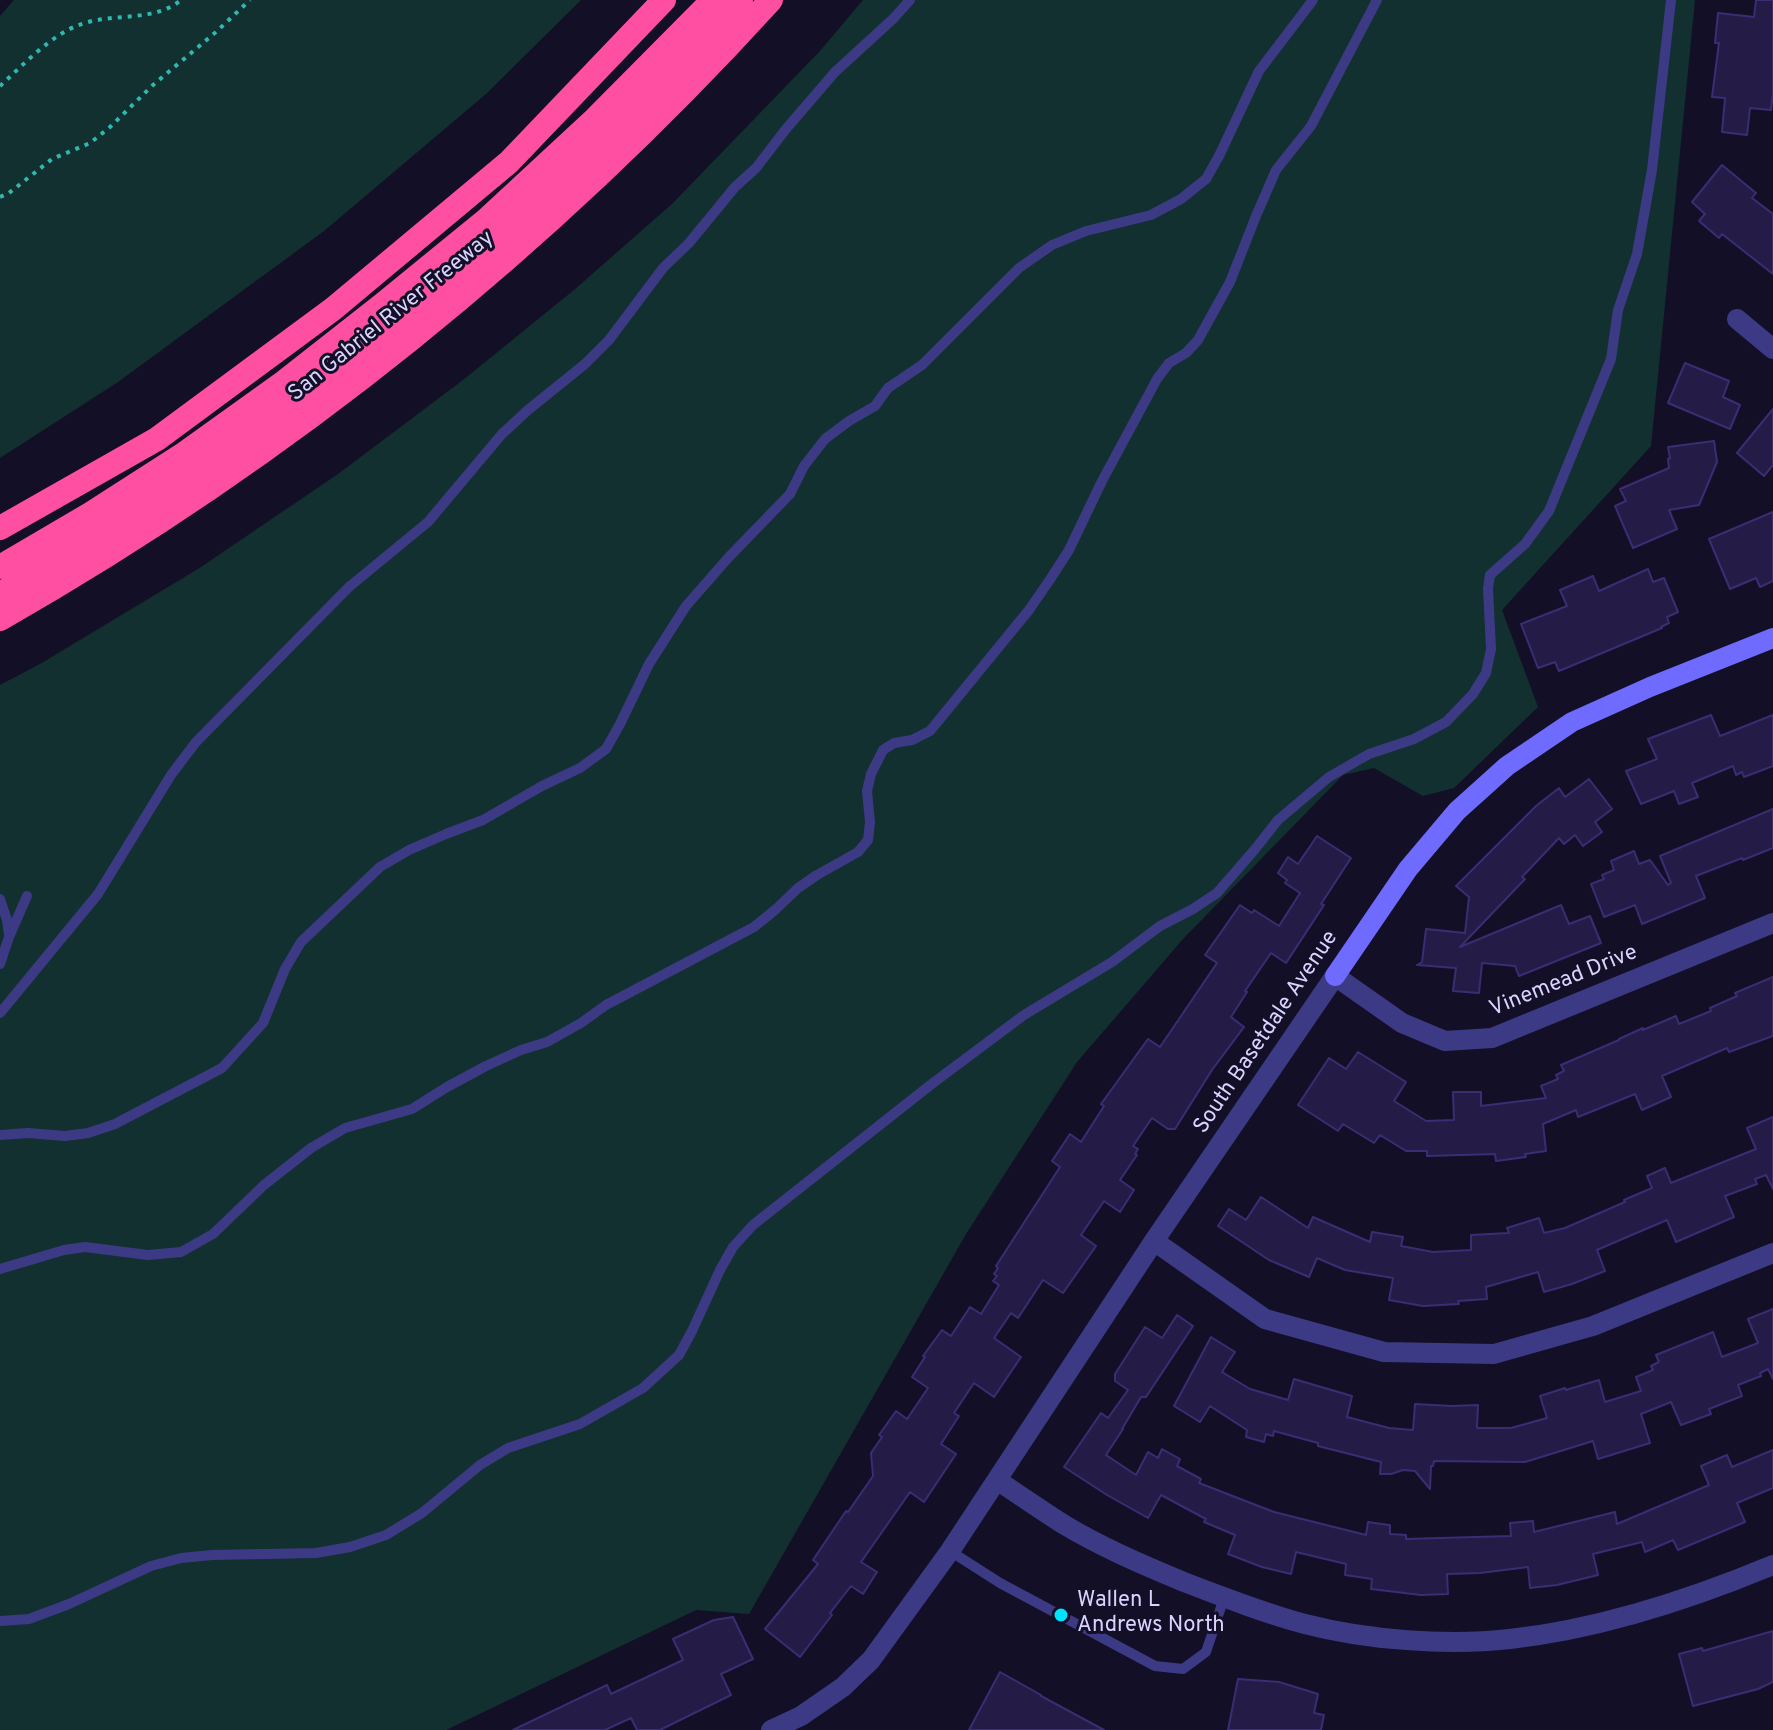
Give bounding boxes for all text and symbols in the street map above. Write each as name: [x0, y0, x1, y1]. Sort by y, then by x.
street label: San Gabriel River Freeway: [284, 226, 500, 408]
street label: South Basetdale Avenue: [1189, 926, 1345, 1140]
street label: Vinemead Drive: [1486, 940, 1642, 1024]
place label: Wallen L Andrews North: [1077, 1589, 1225, 1640]
marker: Wallen L Andrews North: [1052, 1606, 1070, 1624]

